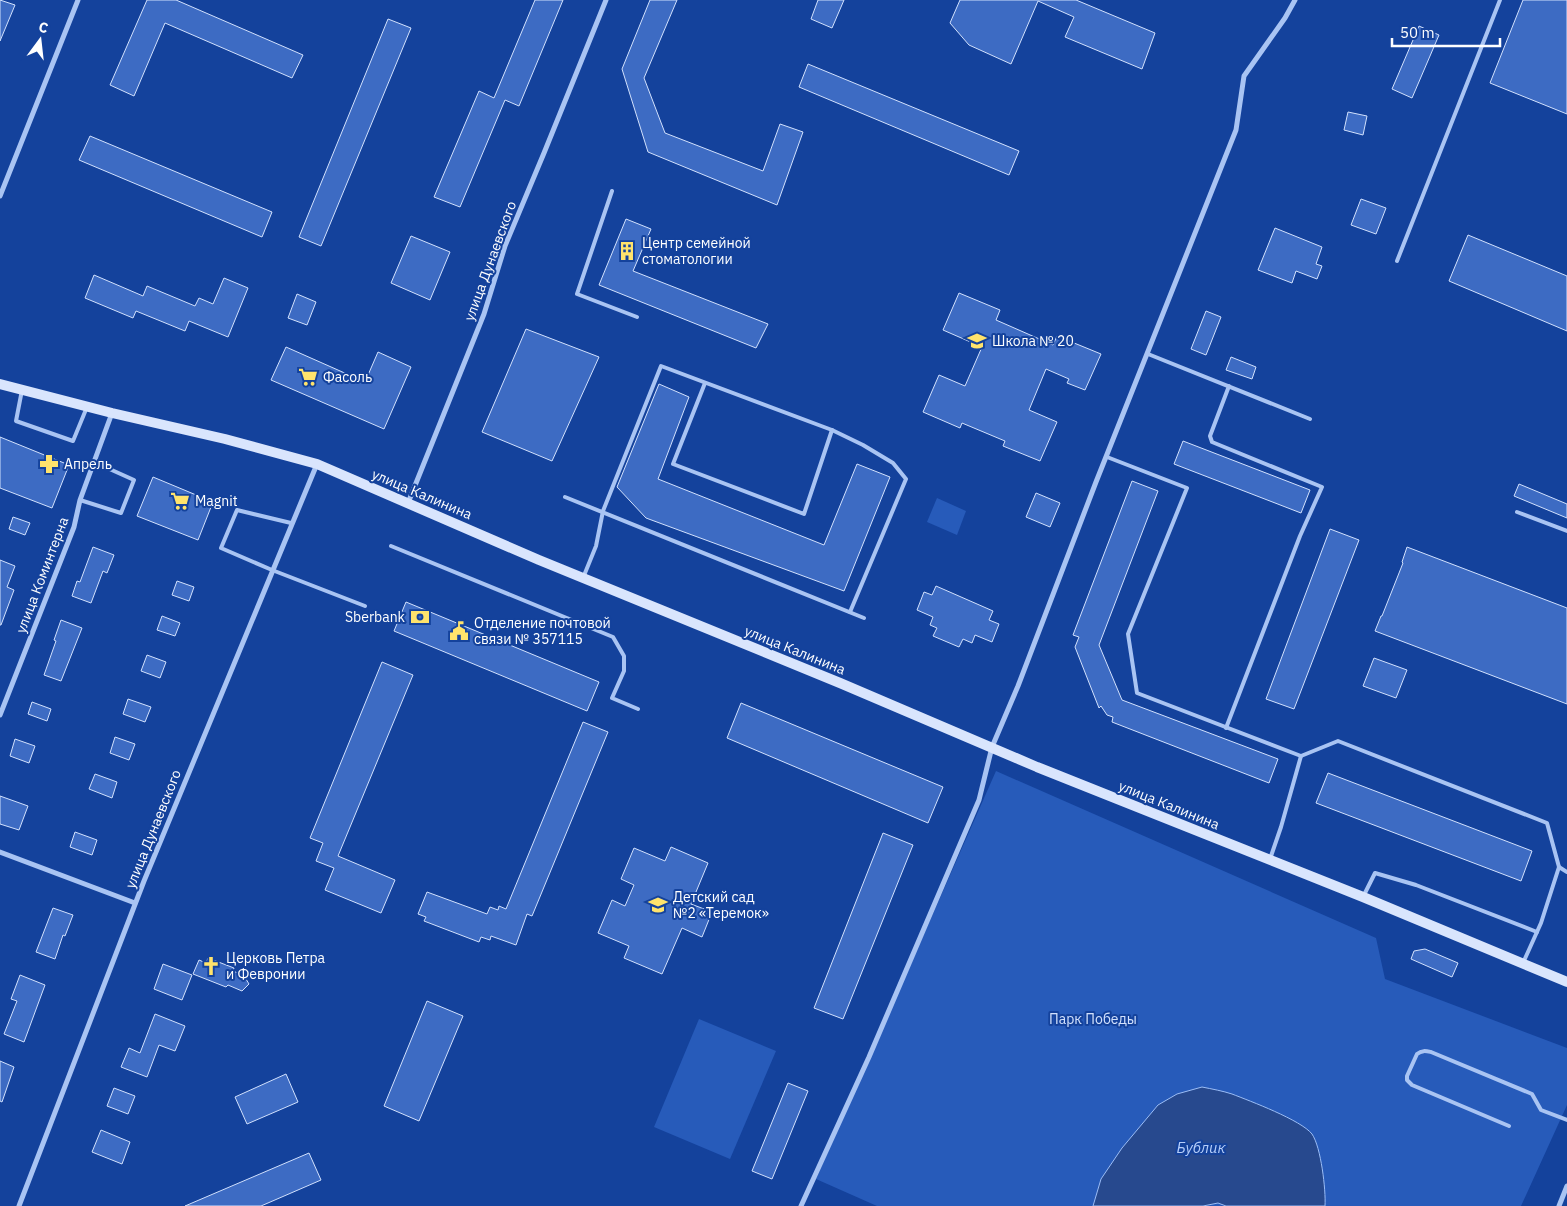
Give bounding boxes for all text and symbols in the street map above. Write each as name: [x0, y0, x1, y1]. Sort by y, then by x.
north arrow: [15, 15, 65, 65]
scale bar: [1392, 15, 1500, 47]
text: С: [37, 18, 50, 37]
text: 50 m: [1400, 23, 1435, 42]
street label: улица Дунаевского: [460, 198, 520, 323]
place label: Центр cемейной cтоматологии: [642, 234, 751, 268]
building icon: Центр cемейной cтоматологии: [616, 240, 638, 262]
school or university icon: Школа № 20: [966, 330, 988, 352]
place label: Школа № 20: [992, 332, 1074, 350]
supermarket icon: Фасоль: [297, 366, 319, 388]
place label: Фасоль: [323, 368, 372, 386]
pharmacy icon: Апрель: [38, 453, 60, 475]
place label: Апрель: [64, 455, 112, 473]
street label: улица Калинина: [369, 465, 475, 523]
supermarket icon: Magnit: [169, 490, 191, 512]
place label: Magnit: [195, 492, 238, 510]
street label: улица Коминтерна: [12, 514, 73, 636]
bank icon: Sberbank: [409, 606, 431, 628]
place label: Sberbank: [345, 608, 406, 626]
place label: Отделение почтовой связи № 357115: [474, 614, 611, 648]
public building icon: Отделение почтовой связи № 357115: [448, 620, 470, 642]
street label: улица Калинина: [742, 622, 849, 679]
street label: улица Дунаевского: [121, 767, 185, 891]
street label: улица Калинина: [1116, 777, 1223, 834]
place label: Детский сад №2 «Теремок»: [673, 888, 769, 922]
school or university icon: Детский сад №2 «Теремок»: [647, 894, 669, 916]
place label: Церковь Петра и Февронии: [226, 949, 326, 983]
church icon: Церковь Петра и Февронии: [200, 955, 222, 977]
park label: Парк Победы: [1049, 1010, 1137, 1028]
water label: Бублик: [1177, 1138, 1226, 1157]

